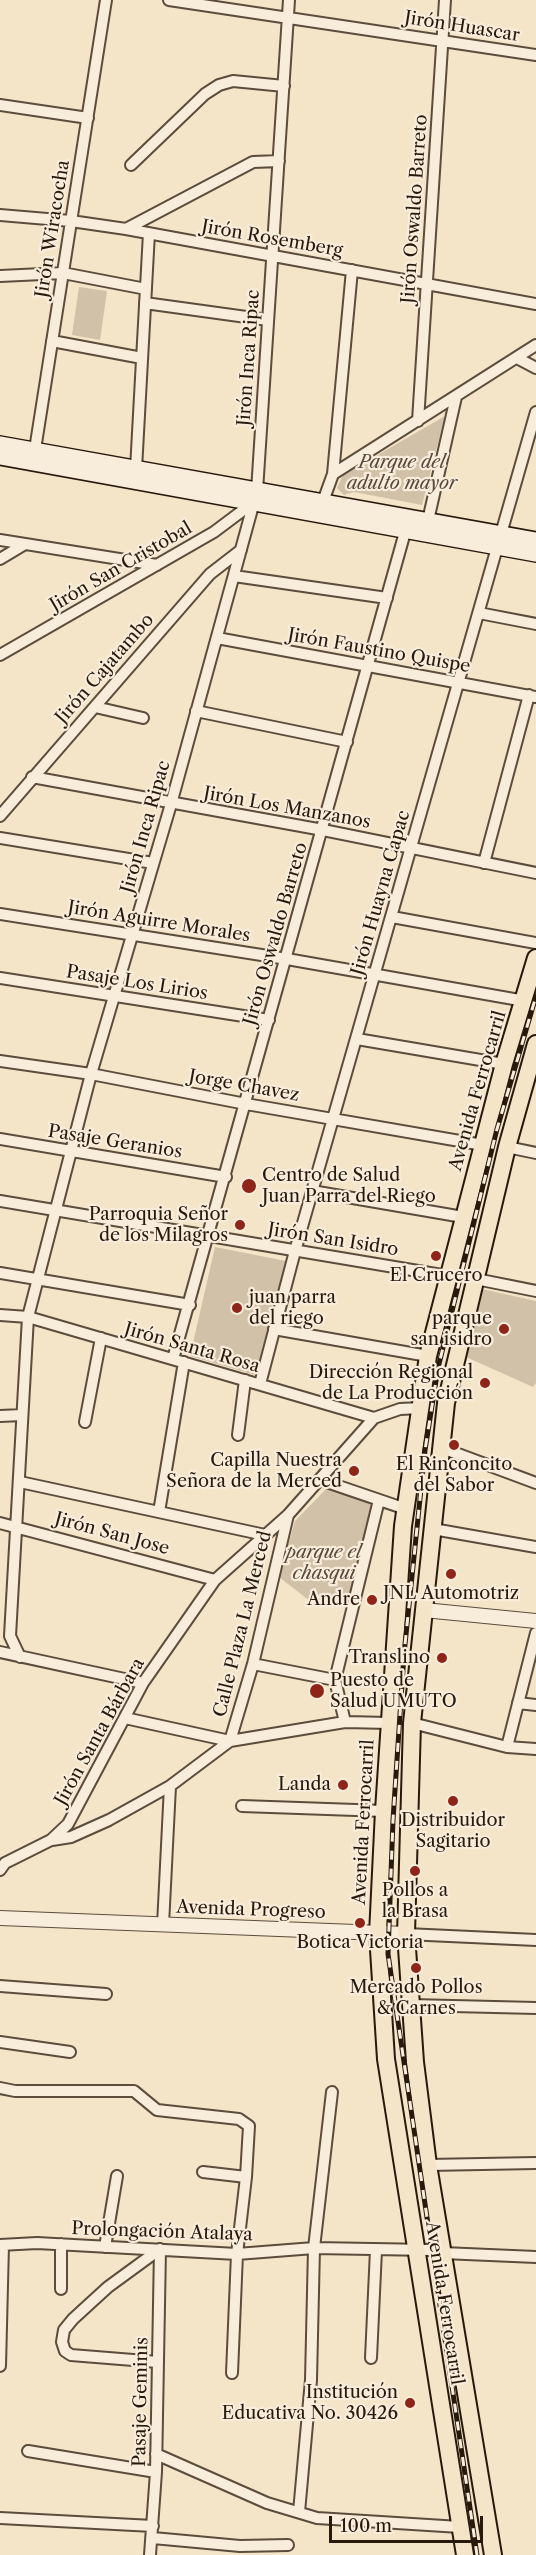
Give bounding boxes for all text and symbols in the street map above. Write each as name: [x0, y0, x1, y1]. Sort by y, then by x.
street label: Jirón Huascar: [403, 7, 521, 47]
street label: Jirón Oswaldo Barreto: [398, 114, 432, 304]
street label: Jirón Wiracocha: [31, 159, 75, 299]
street label: Jirón Rosemberg: [200, 216, 344, 262]
street label: Jirón Inca Ripac: [233, 289, 265, 427]
park label: Parque del adulto mayor: [347, 452, 457, 494]
street label: Jirón San Cristobal: [46, 518, 196, 616]
street label: Jirón Cajatambo: [51, 610, 159, 728]
street label: Jirón Faustino Quispe: [286, 624, 472, 678]
street label: Jirón Inca Ripac: [117, 758, 175, 896]
street label: Jirón Los Manzanos: [202, 783, 372, 833]
street label: Jirón Huayna Capac: [347, 808, 415, 978]
street label: Jirón Oswaldo Barreto: [239, 840, 313, 1028]
street label: Jirón Aguirre Morales: [66, 897, 252, 947]
street label: Pasaje Los Lirios: [65, 961, 209, 1005]
street label: Avenida Ferrocarril: [445, 1008, 511, 1174]
street label: Jorge Chavez: [187, 1066, 301, 1106]
street label: Pasaje Geranios: [46, 1121, 184, 1163]
place label: Centro de Salud Juan Parra del Riego: [262, 1165, 436, 1208]
marker: Centro de Salud Juan Parra del Riego: [240, 1177, 258, 1195]
place label: Parroquia Señor de los Milagros: [89, 1204, 228, 1246]
marker: Parroquia Señor de los Milagros: [233, 1218, 247, 1232]
street label: Jirón San Isidro: [266, 1219, 400, 1261]
marker: El Crucero: [429, 1249, 443, 1263]
place label: El Crucero: [389, 1265, 483, 1287]
place label: juan parra del riego: [249, 1287, 336, 1330]
marker: juan parra del riego: [230, 1301, 244, 1315]
place label: parque san isidro: [410, 1308, 492, 1350]
street label: Jirón Santa Rosa: [122, 1318, 262, 1378]
marker: parque san isidro: [497, 1322, 511, 1336]
place label: Dirección Regional de La Producción: [309, 1362, 473, 1404]
marker: Dirección Regional de La Producción: [478, 1376, 492, 1390]
marker: El Rinconcito del Sabor: [447, 1438, 461, 1452]
place label: Capilla Nuestra Señora de la Merced: [166, 1450, 342, 1492]
place label: El Rinconcito del Sabor: [396, 1454, 512, 1496]
marker: Capilla Nuestra Señora de la Merced: [347, 1464, 361, 1478]
street label: Jirón San Jose: [52, 1508, 172, 1560]
street label: Calle Plaza La Merced: [209, 1529, 277, 1719]
park label: parque el chasqui: [286, 1542, 362, 1584]
marker: JNL Automotriz: [444, 1567, 458, 1581]
place label: JNL Automotriz: [383, 1583, 519, 1605]
place label: Andre: [307, 1589, 360, 1611]
marker: Andre: [365, 1593, 379, 1607]
place label: Translino: [348, 1647, 430, 1669]
marker: Translino: [435, 1651, 449, 1665]
street label: Jirón Santa Bárbara: [50, 1654, 150, 1810]
place label: Puesto de Salud UMUTO: [330, 1670, 457, 1712]
marker: Puesto de Salud UMUTO: [308, 1682, 326, 1700]
street label: Avenida Ferrocarril: [349, 1739, 379, 1905]
place label: Landa: [278, 1774, 331, 1796]
marker: Landa: [336, 1778, 350, 1792]
marker: Distribuidor Sagitario: [446, 1794, 460, 1808]
place label: Distribuidor Sagitario: [401, 1810, 505, 1852]
marker: Pollos a la Brasa: [408, 1864, 422, 1878]
place label: Pollos a la Brasa: [382, 1880, 448, 1922]
street label: Avenida Progreso: [176, 1897, 326, 1923]
marker: Botica Victoria: [353, 1916, 367, 1930]
place label: Botica Victoria: [296, 1932, 424, 1954]
marker: Mercado Pollos & Carnes: [409, 1961, 423, 1975]
place label: Mercado Pollos & Carnes: [350, 1977, 482, 2020]
street label: Prolongación Atalaya: [71, 2218, 253, 2246]
street label: Avenida Ferrocarril: [420, 2220, 468, 2386]
street label: Pasaje Geminis: [129, 2337, 153, 2467]
place label: Institución Educativa No. 30426: [222, 2382, 398, 2424]
marker: Institución Educativa No. 30426: [403, 2396, 417, 2410]
scale bar: [332, 2504, 486, 2542]
text: 100 m: [340, 2515, 392, 2537]

